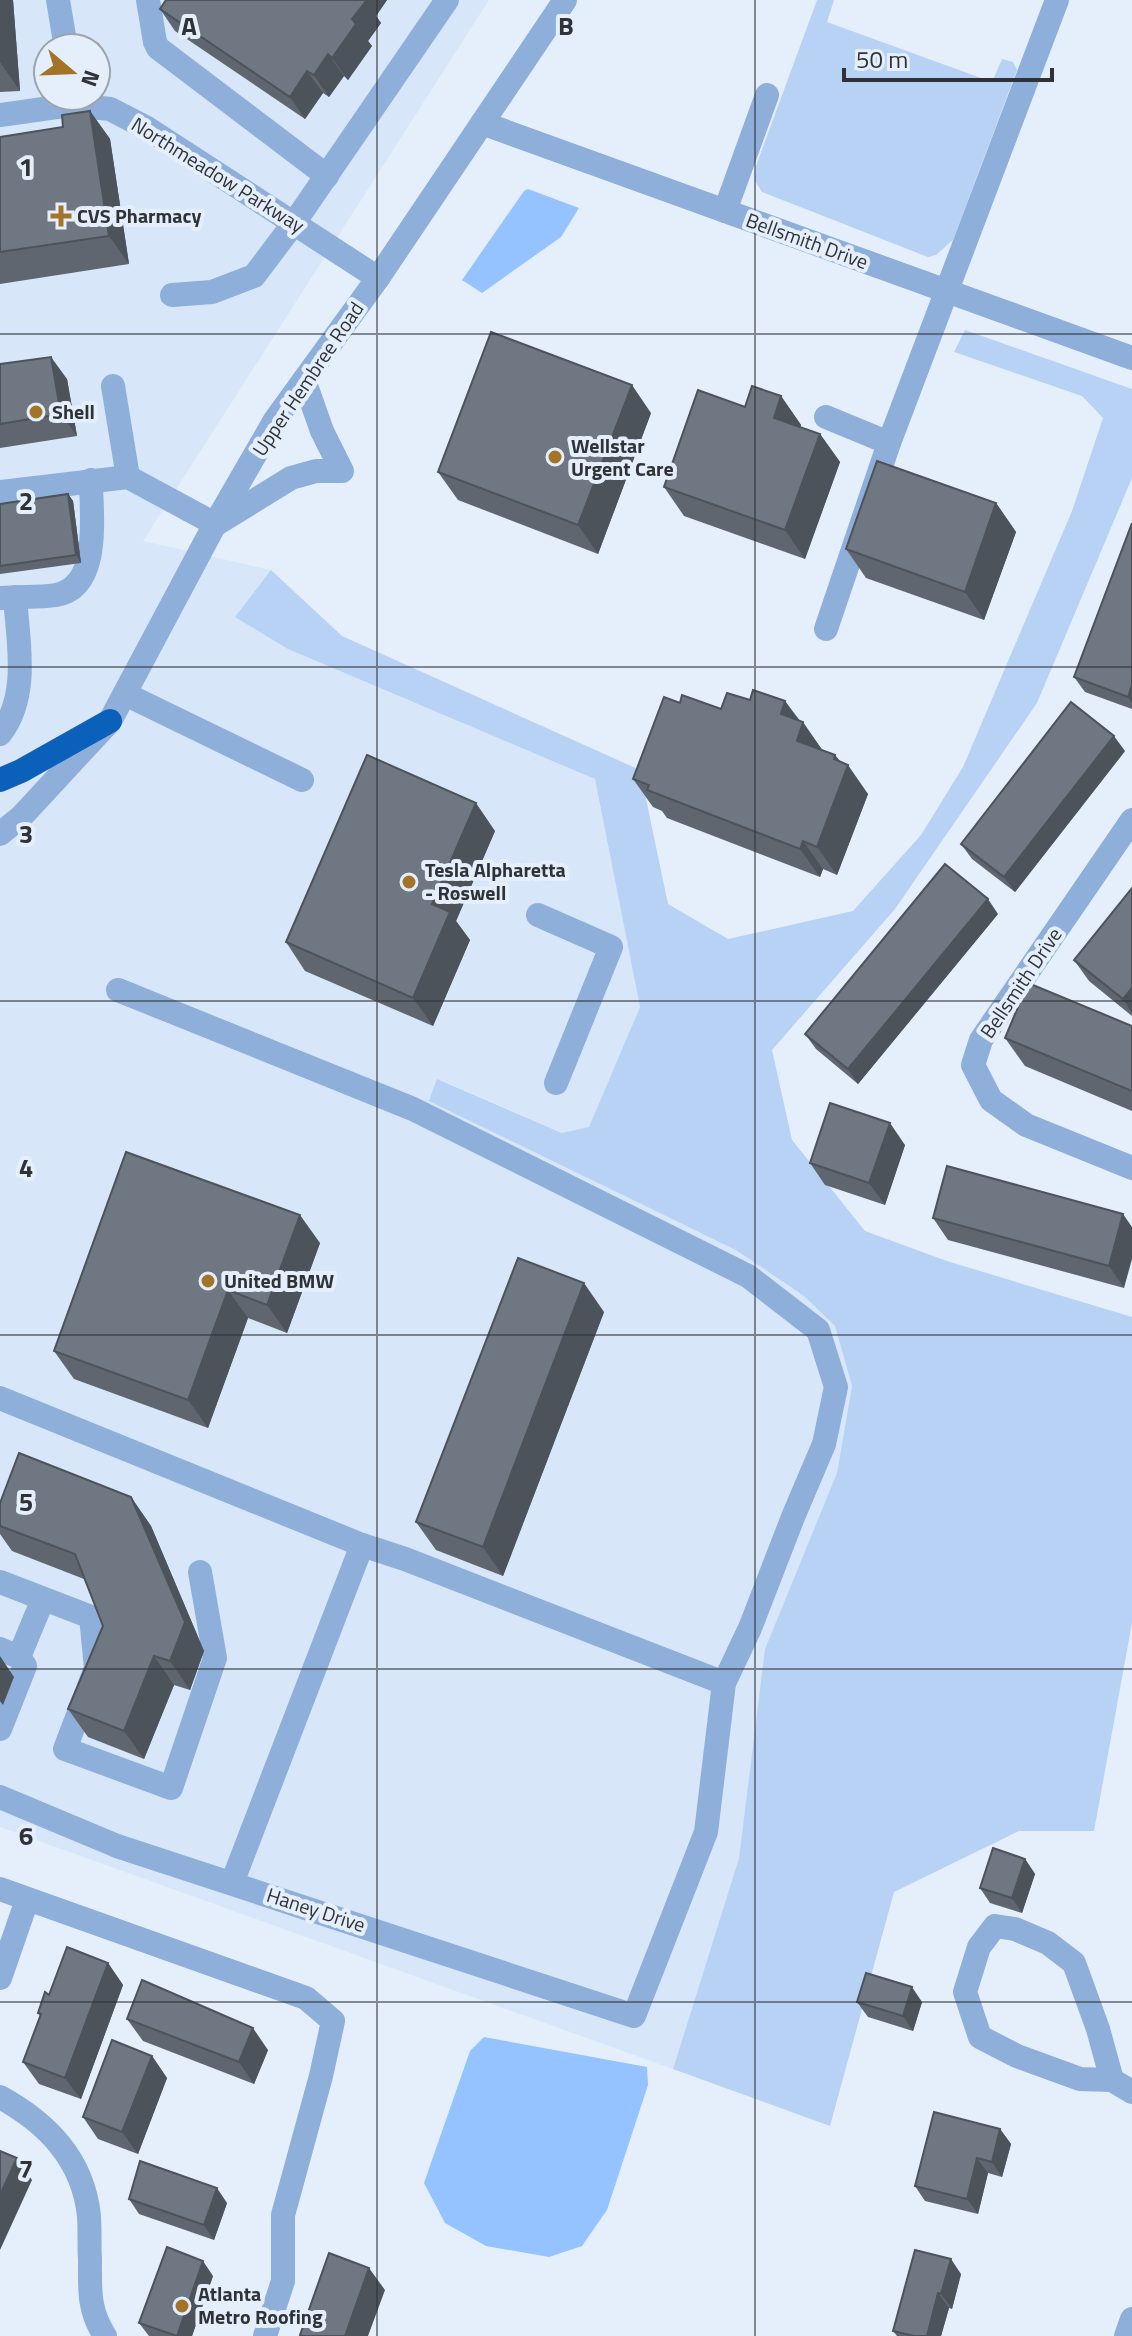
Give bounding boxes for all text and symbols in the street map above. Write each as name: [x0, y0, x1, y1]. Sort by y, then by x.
text: A: [181, 6, 197, 45]
text: B: [558, 6, 574, 45]
north arrow: [32, 32, 112, 112]
scale bar: [844, 32, 1052, 82]
text: 50 m: [856, 41, 908, 77]
text: N: [72, 66, 109, 91]
street label: Northmeadow Parkway: [126, 109, 311, 241]
text: 1: [19, 147, 33, 186]
place label: CVS Pharmacy: [77, 200, 201, 231]
street label: Bellsmith Drive: [742, 204, 873, 277]
marker: CVS Pharmacy: [52, 207, 70, 225]
street label: Upper Hembree Road: [244, 295, 371, 462]
place label: Shell: [52, 396, 95, 427]
marker: Shell: [27, 403, 45, 421]
place label: Wellstar Urgent Care: [571, 430, 674, 484]
marker: Wellstar Urgent Care: [546, 448, 564, 466]
text: 2: [19, 481, 33, 520]
text: 3: [19, 814, 33, 853]
place label: Tesla Alpharetta - Roswell: [425, 854, 566, 908]
marker: Tesla Alpharetta - Roswell: [400, 873, 418, 891]
street label: Bellsmith Drive: [972, 921, 1069, 1044]
text: 4: [19, 1148, 33, 1187]
place label: United BMW: [224, 1265, 334, 1296]
marker: United BMW: [199, 1272, 217, 1290]
text: 5: [19, 1482, 33, 1521]
text: 6: [19, 1816, 33, 1855]
street label: Haney Drive: [263, 1879, 369, 1940]
text: 7: [19, 2149, 33, 2188]
place label: Atlanta Metro Roofing: [198, 2278, 323, 2332]
marker: Atlanta Metro Roofing: [173, 2297, 191, 2315]

